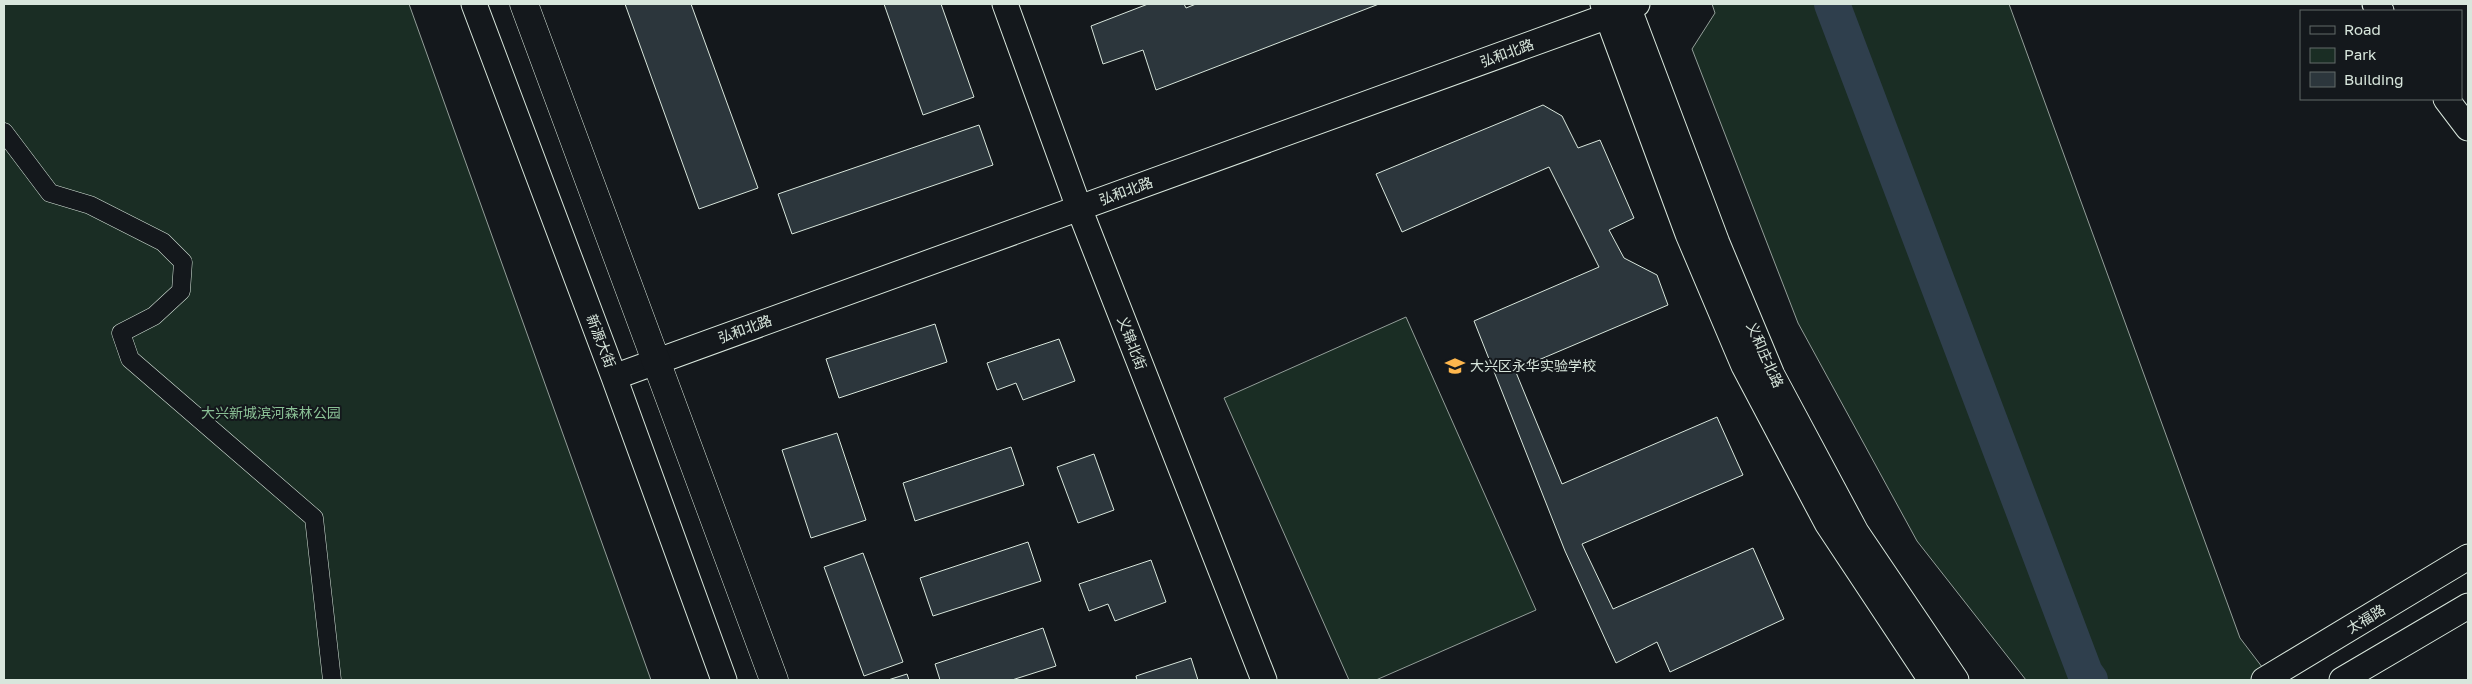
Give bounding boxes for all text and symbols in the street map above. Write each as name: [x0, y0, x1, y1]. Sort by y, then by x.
legend: [2300, 10, 2462, 100]
text: Road: [2344, 20, 2381, 38]
street label: 弘和北路: [1478, 35, 1536, 70]
text: Park: [2344, 45, 2377, 63]
text: Building: [2344, 70, 2404, 88]
street label: 弘和北路: [1097, 173, 1155, 208]
street label: 弘和北路: [716, 311, 774, 346]
street label: 新源大街: [583, 312, 619, 370]
street label: 义锦北街: [1114, 314, 1150, 372]
street label: 义和庄北路: [1743, 319, 1787, 390]
school or university icon: 大兴区永华实验学校: [1444, 355, 1466, 377]
place label: 大兴区永华实验学校: [1470, 357, 1596, 374]
park label: 大兴新城滨河森林公园: [201, 404, 341, 421]
street label: 太福路: [2343, 600, 2388, 637]

